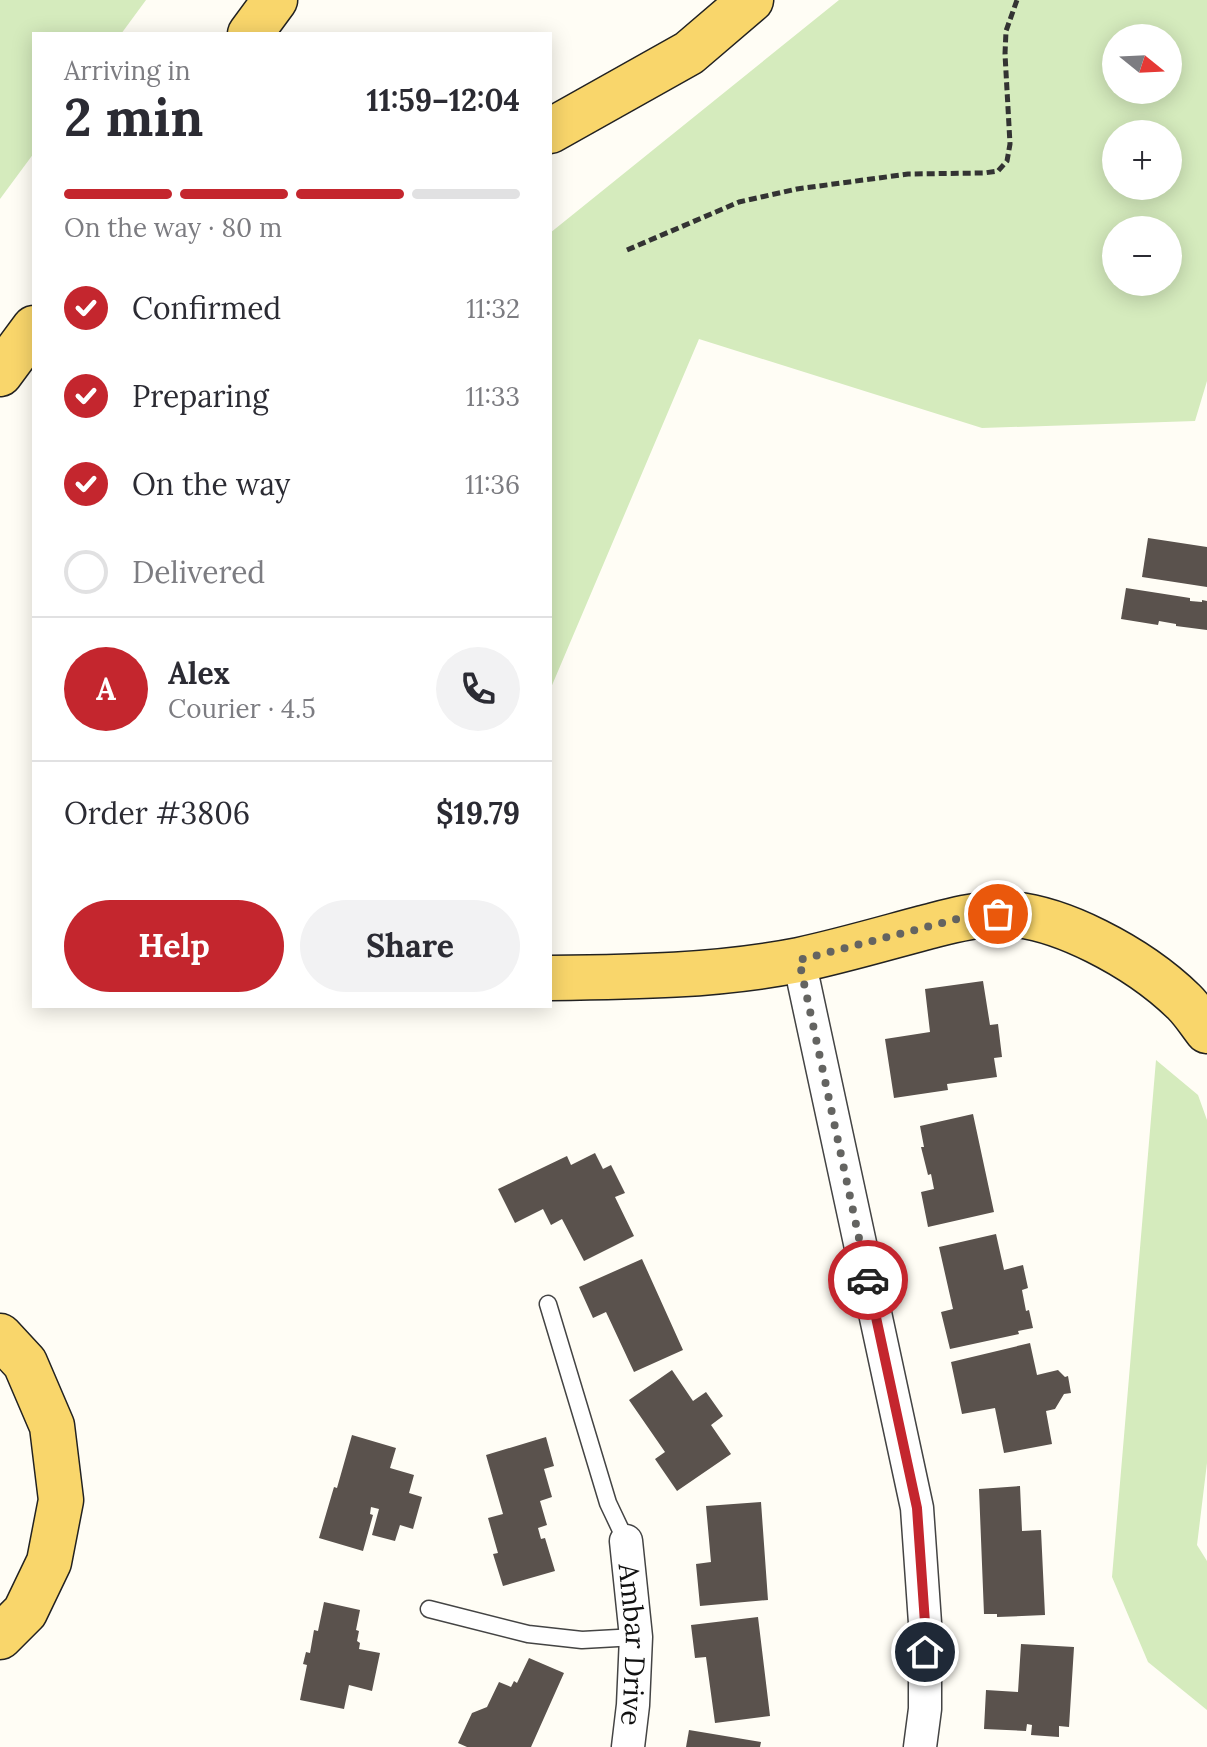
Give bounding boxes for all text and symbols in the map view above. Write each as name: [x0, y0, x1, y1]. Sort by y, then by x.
north arrow: [1102, 24, 1182, 104]
map controls: [1102, 24, 1182, 296]
text: Arriving in: [64, 54, 191, 87]
text: 11:59–12:04: [367, 81, 520, 119]
text: 2 min: [64, 84, 203, 150]
button: +: [1102, 120, 1182, 200]
text: On the way · 80 m: [64, 211, 282, 244]
button: −: [1102, 216, 1182, 296]
icon: check: [64, 286, 108, 330]
text: Confirmed: [132, 289, 281, 327]
text: 11:32: [466, 292, 520, 325]
icon: check: [64, 374, 108, 418]
text: Preparing: [132, 377, 269, 415]
text: 11:33: [466, 380, 520, 413]
icon: check: [64, 462, 108, 506]
text: On the way: [132, 465, 290, 503]
text: 11:36: [465, 468, 520, 501]
text: Delivered: [132, 553, 265, 591]
button: phone: [436, 647, 520, 731]
text: Alex: [168, 654, 230, 692]
text: A: [96, 670, 116, 708]
text: Courier · 4.5: [168, 692, 316, 725]
text: Order #3806: [64, 794, 250, 832]
text: $19.79: [436, 794, 520, 832]
pin: [964, 880, 1032, 948]
icon: bag: [976, 892, 1020, 936]
button: Help: [64, 900, 284, 992]
button: Share: [300, 900, 520, 992]
courier: [828, 1240, 908, 1320]
icon: car: [846, 1258, 890, 1302]
street label: Ambar Drive: [610, 1561, 654, 1728]
pin: [891, 1618, 959, 1686]
icon: home: [903, 1630, 947, 1674]

